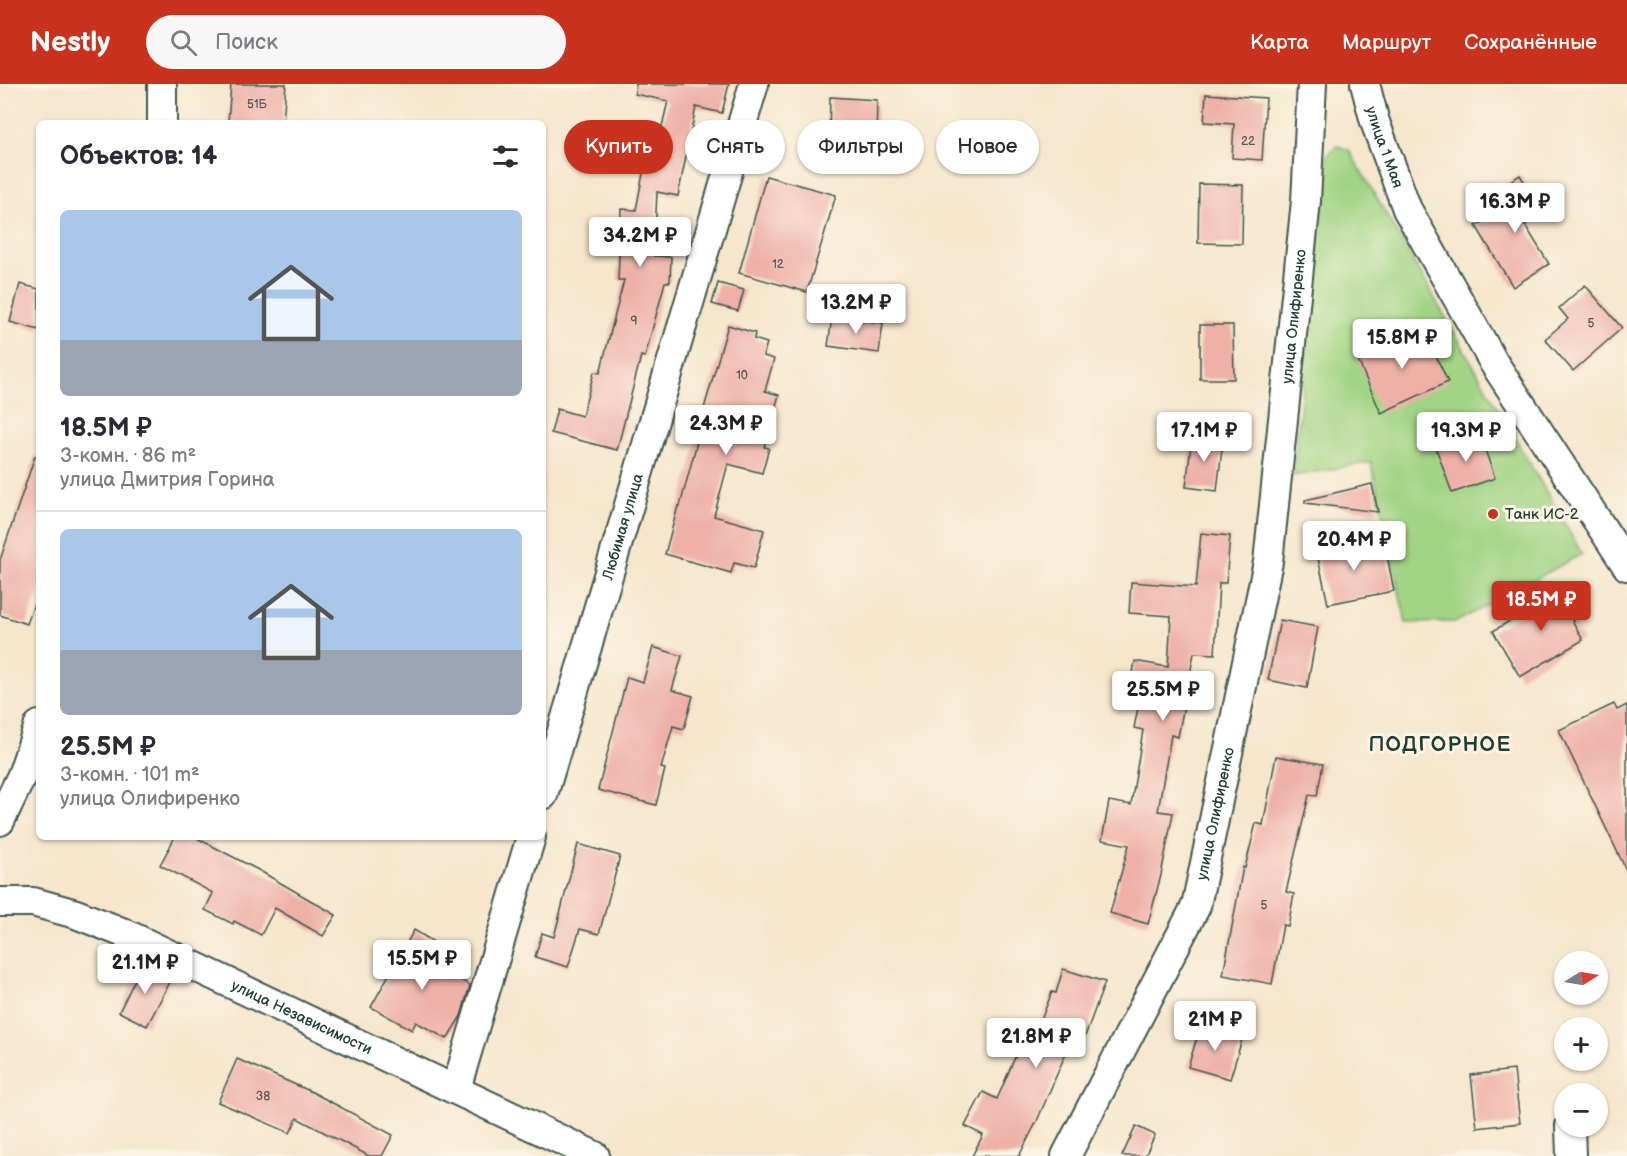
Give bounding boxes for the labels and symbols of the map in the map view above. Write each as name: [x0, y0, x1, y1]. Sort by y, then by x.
house number: 51Б: [247, 97, 268, 112]
street label: улица 1 Мая: [1361, 104, 1407, 191]
house number: 22: [1241, 134, 1255, 149]
pin: 16.3M ₽: [1460, 183, 1570, 234]
pin: 34.2M ₽: [585, 217, 695, 268]
street label: улица Олифиренко: [1278, 248, 1311, 385]
house number: 12: [772, 257, 784, 272]
pin: 13.2M ₽: [801, 284, 911, 335]
house number: 9: [631, 314, 638, 329]
house number: 5: [1588, 316, 1595, 331]
pin: 15.8M ₽: [1347, 319, 1457, 370]
house number: 10: [736, 368, 748, 383]
pin: 24.3M ₽: [671, 405, 781, 456]
pin: 17.1M ₽: [1149, 412, 1259, 463]
pin: 19.3M ₽: [1411, 412, 1521, 463]
street label: Любимая улица: [598, 471, 648, 583]
place label: Танк ИС-2: [1505, 505, 1579, 524]
marker: Танк ИС-2: [1486, 507, 1500, 521]
pin: 20.4M ₽: [1299, 521, 1409, 572]
pin: 18.5M ₽: [1486, 581, 1596, 632]
pin: 25.5M ₽: [1108, 671, 1218, 722]
district label: ПОДГОРНОЕ: [1368, 732, 1512, 757]
street label: улица Олифиренко: [1193, 746, 1239, 882]
house number: 5: [1261, 898, 1268, 913]
pin: 15.5M ₽: [367, 940, 477, 991]
pin: 21.1M ₽: [90, 944, 200, 995]
north arrow: [1554, 951, 1608, 1005]
street label: улица Независимости: [228, 976, 375, 1059]
pin: 21M ₽: [1173, 1001, 1257, 1052]
pin: 21.8M ₽: [981, 1018, 1091, 1069]
house number: 38: [256, 1089, 270, 1104]

